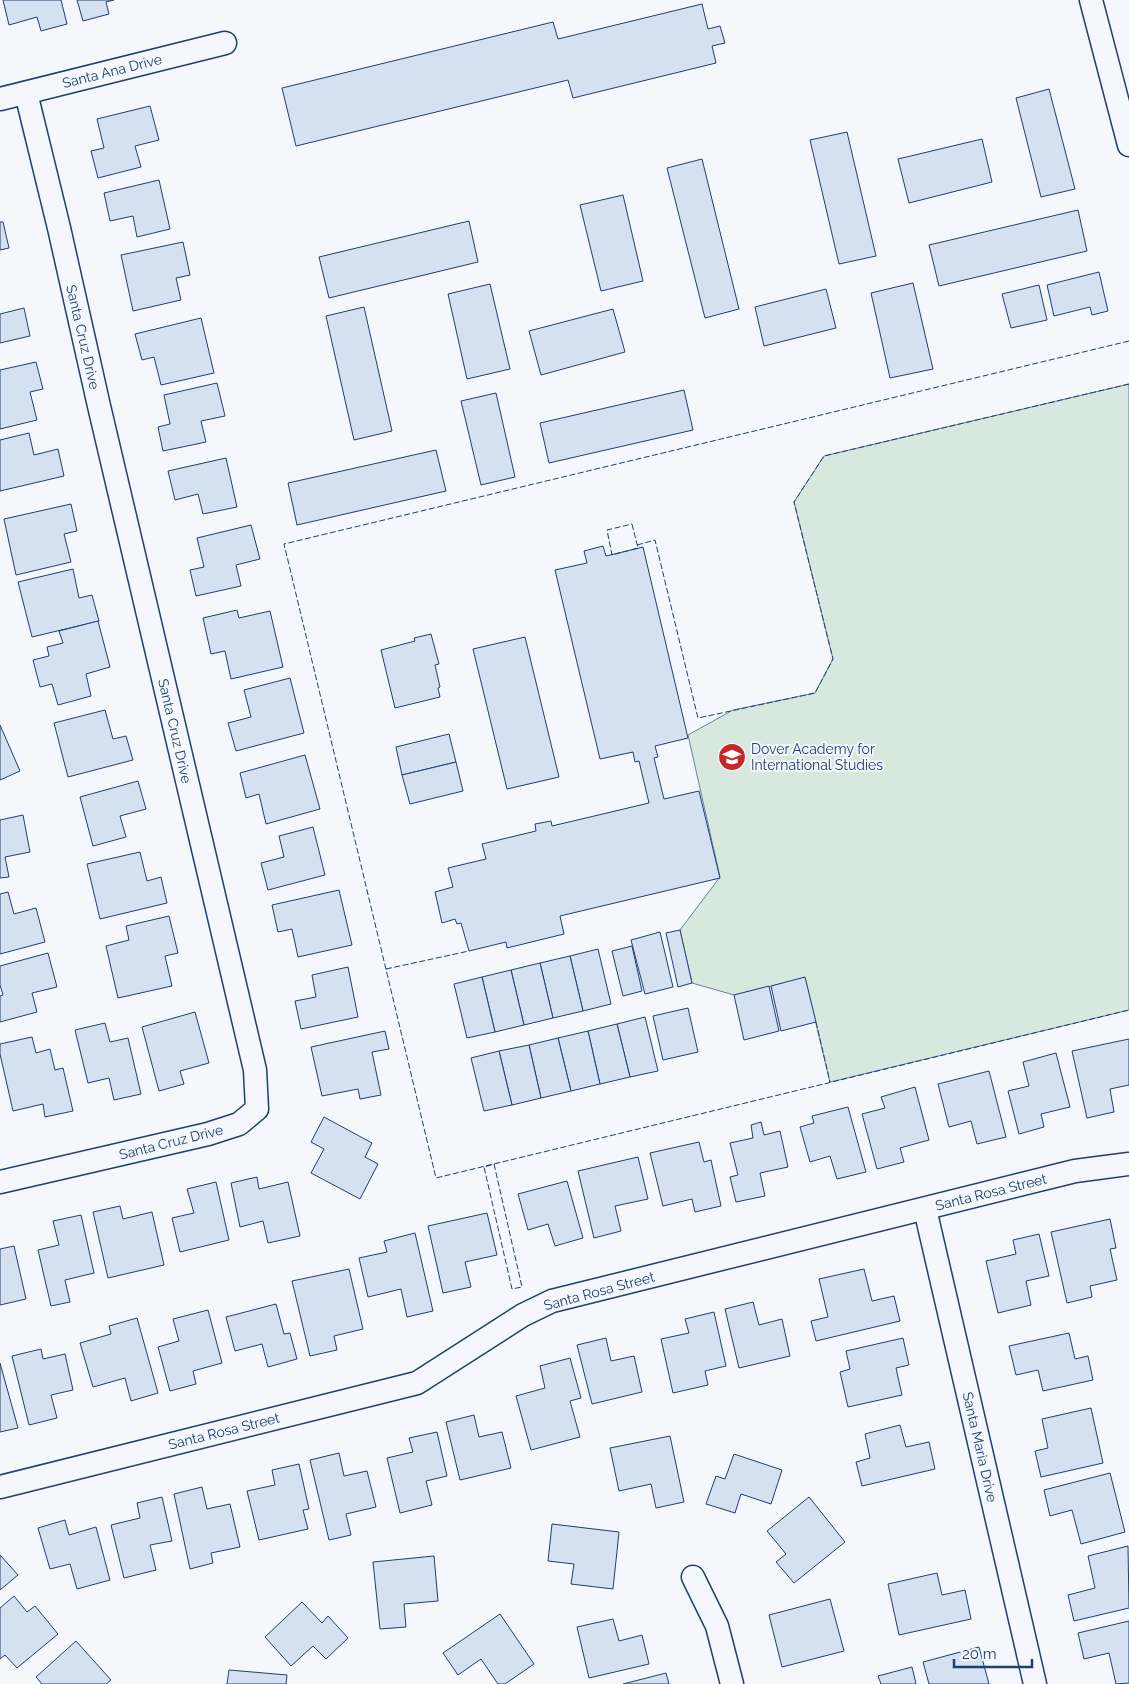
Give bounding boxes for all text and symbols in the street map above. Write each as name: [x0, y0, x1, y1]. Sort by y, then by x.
street label: Santa Ana Drive: [61, 51, 163, 91]
street label: Santa Cruz Drive: [63, 283, 103, 391]
street label: Santa Cruz Drive: [155, 677, 195, 785]
place label: Dover Academy for International Studies: [751, 741, 883, 773]
school or university icon: Dover Academy for International Studies: [717, 742, 747, 772]
street label: Santa Cruz Drive: [117, 1121, 225, 1163]
street label: Santa Rosa Street: [934, 1170, 1049, 1214]
street label: Santa Rosa Street: [542, 1268, 656, 1313]
street label: Santa Maria Drive: [960, 1390, 1000, 1504]
street label: Santa Rosa Street: [167, 1409, 282, 1453]
scale bar: [954, 1636, 1032, 1668]
text: 20 m: [962, 1645, 997, 1663]

